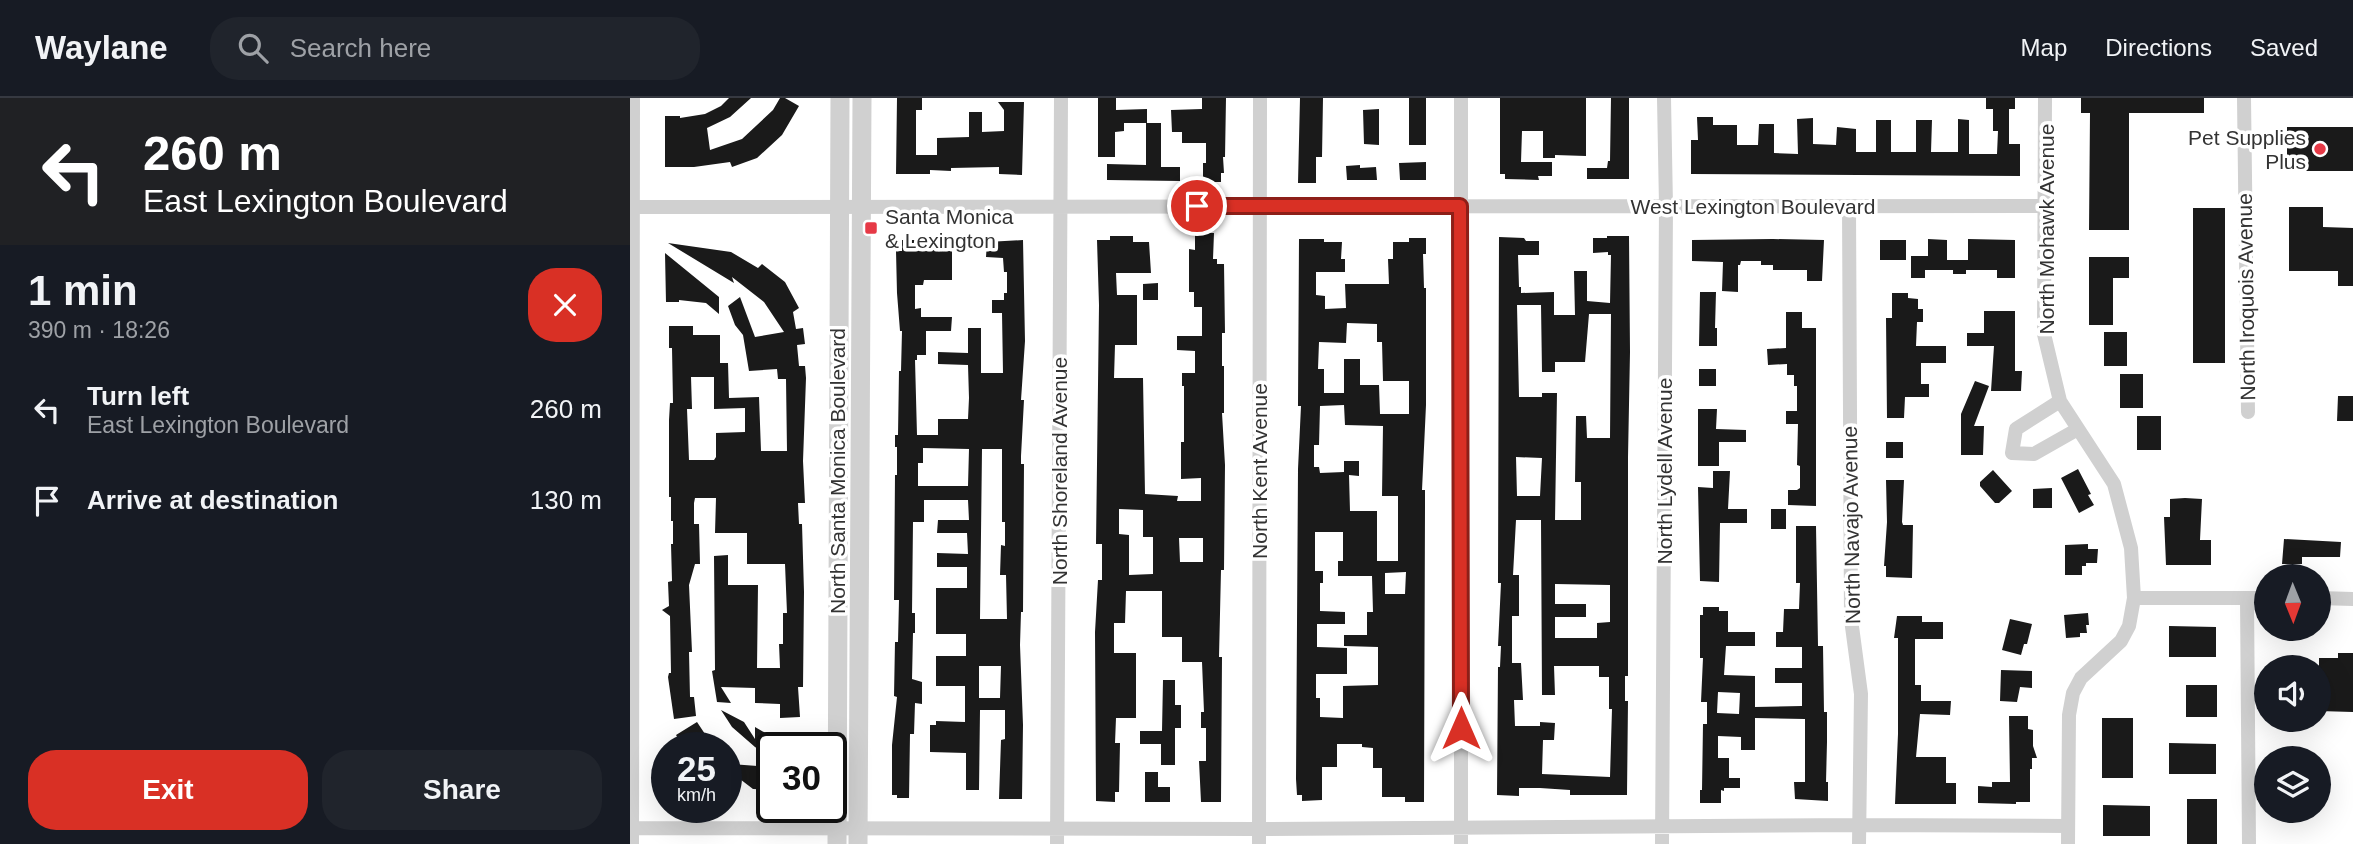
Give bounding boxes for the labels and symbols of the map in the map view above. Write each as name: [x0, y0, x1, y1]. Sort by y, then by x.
street label: North Mohawk Avenue: [2035, 124, 2058, 334]
place label: Pet Supplies Plus: [2188, 126, 2306, 173]
marker: Pet Supplies Plus: [2312, 141, 2328, 157]
pin: [1167, 176, 1227, 236]
street label: North Iroquois Avenue: [2233, 193, 2259, 401]
street label: West Lexington Boulevard: [1631, 195, 1875, 218]
place label: Santa Monica & Lexington: [885, 205, 1014, 252]
marker: Santa Monica & Lexington: [863, 220, 879, 236]
street label: North Santa Monica Boulevard: [826, 328, 849, 614]
street label: North Shoreland Avenue: [1048, 357, 1071, 585]
street label: North Lydell Avenue: [1653, 378, 1676, 564]
street label: North Kent Avenue: [1248, 383, 1271, 559]
street label: North Navajo Avenue: [1838, 426, 1864, 624]
north arrow: [2254, 564, 2331, 640]
position arrow: [1424, 691, 1498, 765]
speed limit sign: 30: [756, 732, 847, 823]

